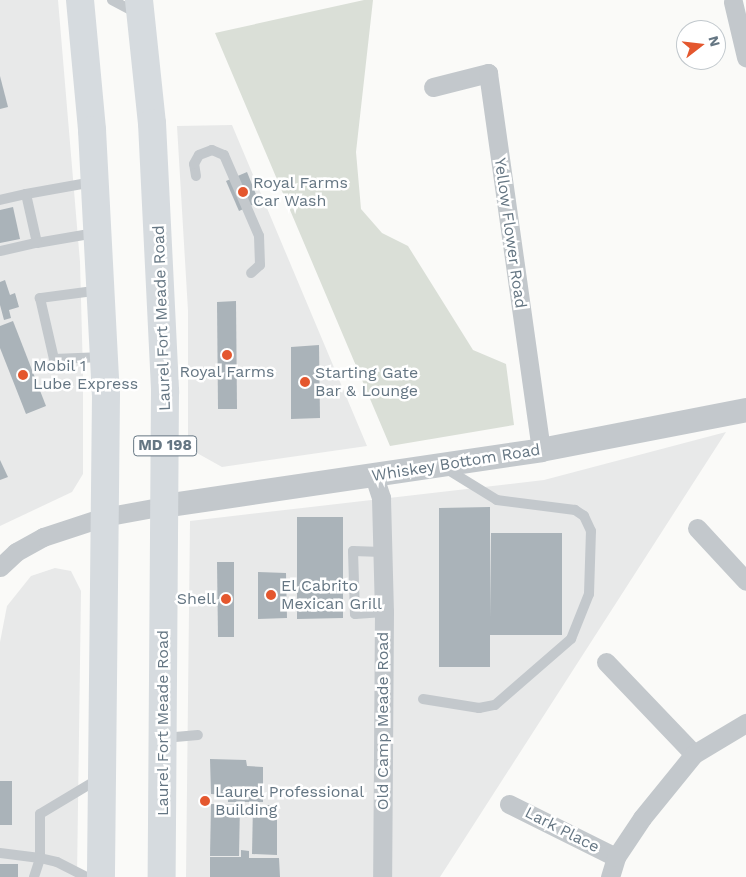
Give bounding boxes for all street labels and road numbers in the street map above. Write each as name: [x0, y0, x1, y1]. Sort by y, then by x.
street label: Yellow Flower Road: [490, 156, 530, 310]
street label: Laurel Fort Meade Road: [149, 224, 175, 412]
road number: MD 198: [132, 434, 198, 458]
street label: Whiskey Bottom Road: [370, 440, 542, 486]
street label: Laurel Fort Meade Road: [153, 630, 173, 816]
street label: Old Camp Meade Road: [373, 632, 393, 810]
street label: Lark Place: [521, 803, 603, 857]

